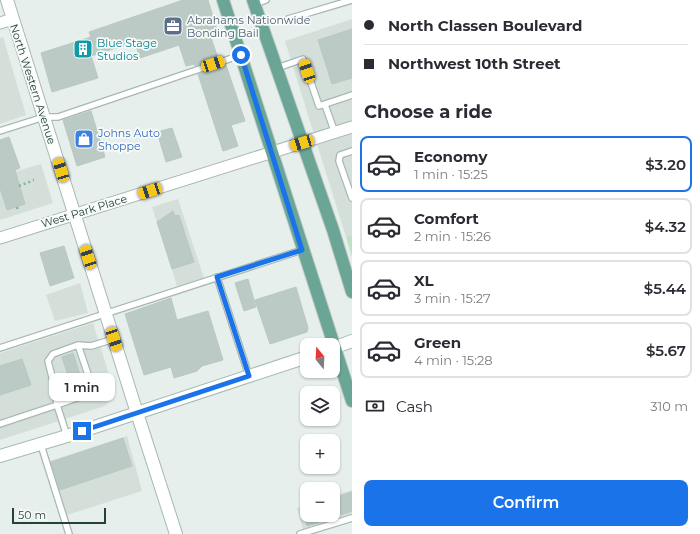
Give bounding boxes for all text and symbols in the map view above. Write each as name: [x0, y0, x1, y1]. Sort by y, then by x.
place label: Abrahams Nationwide Bonding Bail: [187, 13, 311, 40]
office icon: Abrahams Nationwide Bonding Bail: [162, 15, 184, 37]
text: North Classen Boulevard: [388, 16, 582, 35]
street label: North Western Avenue: [7, 22, 59, 146]
place label: Blue Stage Studios: [97, 36, 157, 63]
building icon: Blue Stage Studios: [72, 38, 94, 60]
route start: [232, 46, 250, 64]
text: Northwest 10th Street: [388, 54, 561, 73]
car: [200, 55, 226, 73]
car: [298, 58, 316, 84]
text: Choose a ride: [364, 101, 492, 123]
place label: Johns Auto Shoppe: [97, 126, 160, 153]
shop icon: Johns Auto Shoppe: [73, 128, 95, 150]
car: [289, 134, 315, 152]
icon: car: [366, 146, 402, 182]
text: Economy: [414, 147, 487, 166]
text: $3.20: [645, 155, 686, 174]
car: [52, 157, 70, 183]
text: 1 min · 15:25: [414, 166, 488, 182]
car: [137, 182, 163, 200]
street label: West Park Place: [39, 191, 129, 231]
icon: car: [366, 208, 402, 244]
text: Comfort: [414, 209, 479, 228]
text: $4.32: [645, 217, 686, 236]
text: 2 min · 15:26: [414, 228, 491, 244]
car: [79, 244, 97, 270]
icon: car: [366, 270, 402, 306]
text: XL: [414, 271, 433, 290]
text: $5.44: [644, 279, 686, 298]
text: 3 min · 15:27: [414, 290, 491, 306]
car: [105, 326, 123, 352]
icon: car: [366, 332, 402, 368]
text: Green: [414, 333, 461, 352]
north arrow: [300, 338, 340, 378]
map controls: [300, 338, 340, 522]
text: $5.67: [646, 341, 686, 360]
text: 4 min · 15:28: [414, 352, 493, 368]
callout: 1 min: [49, 373, 115, 401]
text: 1 min: [65, 379, 99, 395]
button: layers: [300, 386, 340, 426]
icon: cash: [364, 395, 386, 417]
text: Cash: [396, 397, 433, 416]
text: 310 m: [650, 398, 688, 414]
route end: [73, 422, 91, 440]
button: +: [300, 434, 340, 474]
button: Confirm: [364, 480, 688, 526]
button: −: [300, 482, 340, 522]
scale bar: [12, 506, 106, 525]
text: 50 m: [18, 508, 46, 522]

